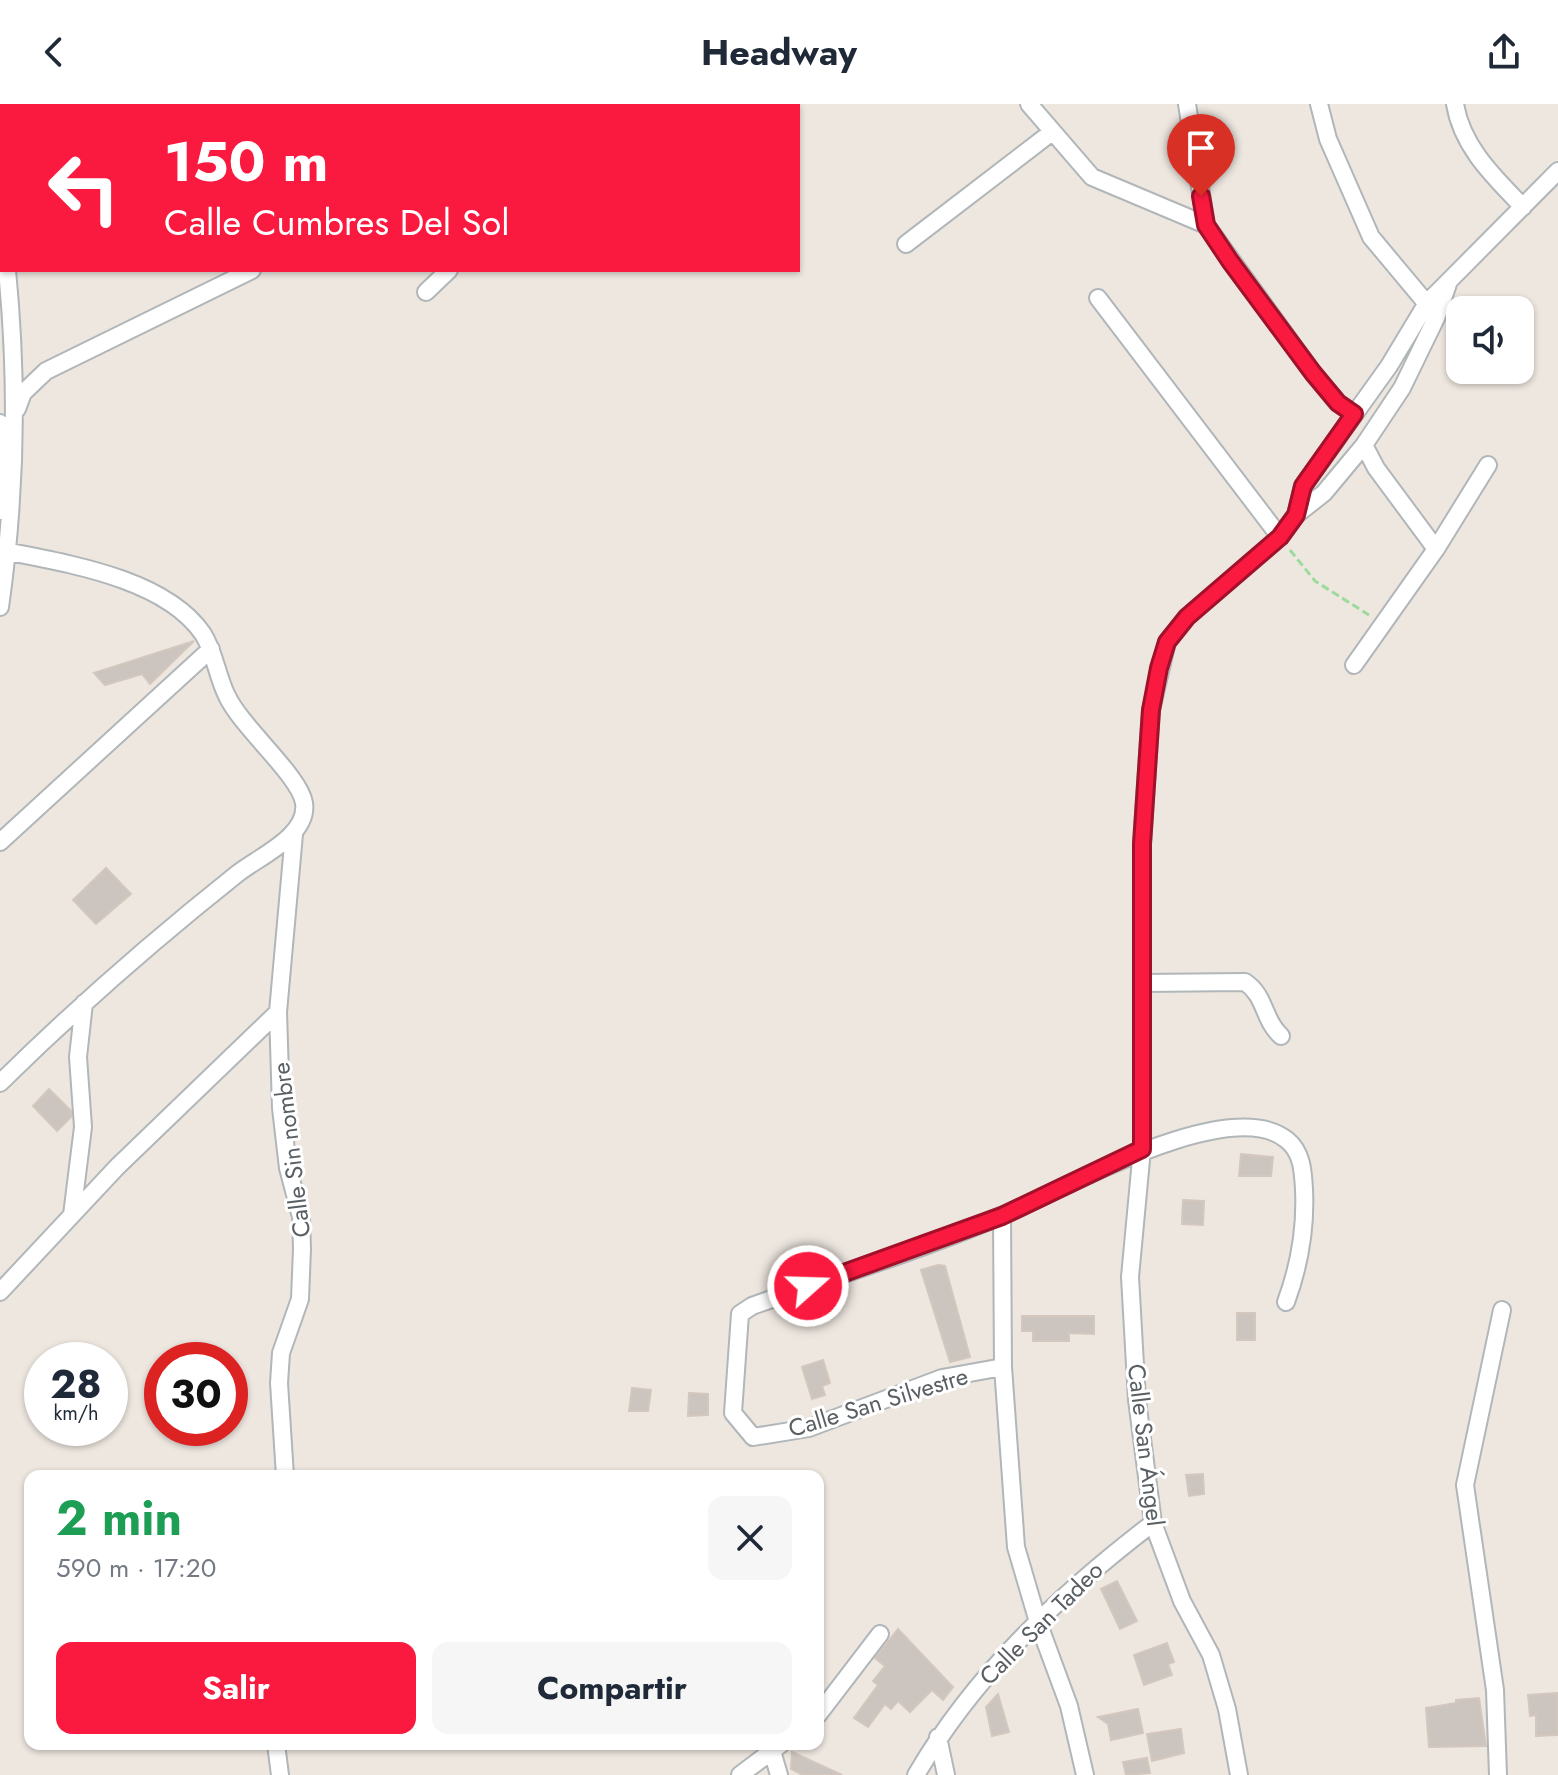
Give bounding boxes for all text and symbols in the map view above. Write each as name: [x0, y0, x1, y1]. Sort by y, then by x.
text: Headway: [701, 26, 857, 78]
icon: back: [32, 30, 76, 74]
icon: share: [1482, 30, 1526, 74]
pin: [1167, 114, 1235, 196]
text: 150 m: [164, 121, 328, 202]
icon: arrive: [1179, 126, 1223, 170]
icon: left: [32, 136, 136, 240]
text: Calle Cumbres Del Sol: [164, 196, 509, 248]
map controls: [1446, 296, 1534, 384]
button: sound: [1446, 296, 1534, 384]
street label: Calle Sin nombre: [263, 1060, 319, 1240]
position arrow: [766, 1244, 850, 1328]
speed limit sign: 30: [144, 1342, 248, 1446]
text: 28: [50, 1355, 102, 1413]
street label: Calle San Silvestre: [784, 1358, 972, 1446]
street label: Calle San Ángel: [1119, 1362, 1173, 1528]
text: km/h: [53, 1399, 99, 1428]
text: 2 min: [56, 1484, 182, 1553]
button: close: [708, 1496, 792, 1580]
text: 590 m · 17:20: [56, 1549, 216, 1587]
street label: Calle San Tadeo: [971, 1553, 1111, 1693]
button: Salir: [56, 1642, 416, 1734]
button: Compartir: [432, 1642, 792, 1734]

